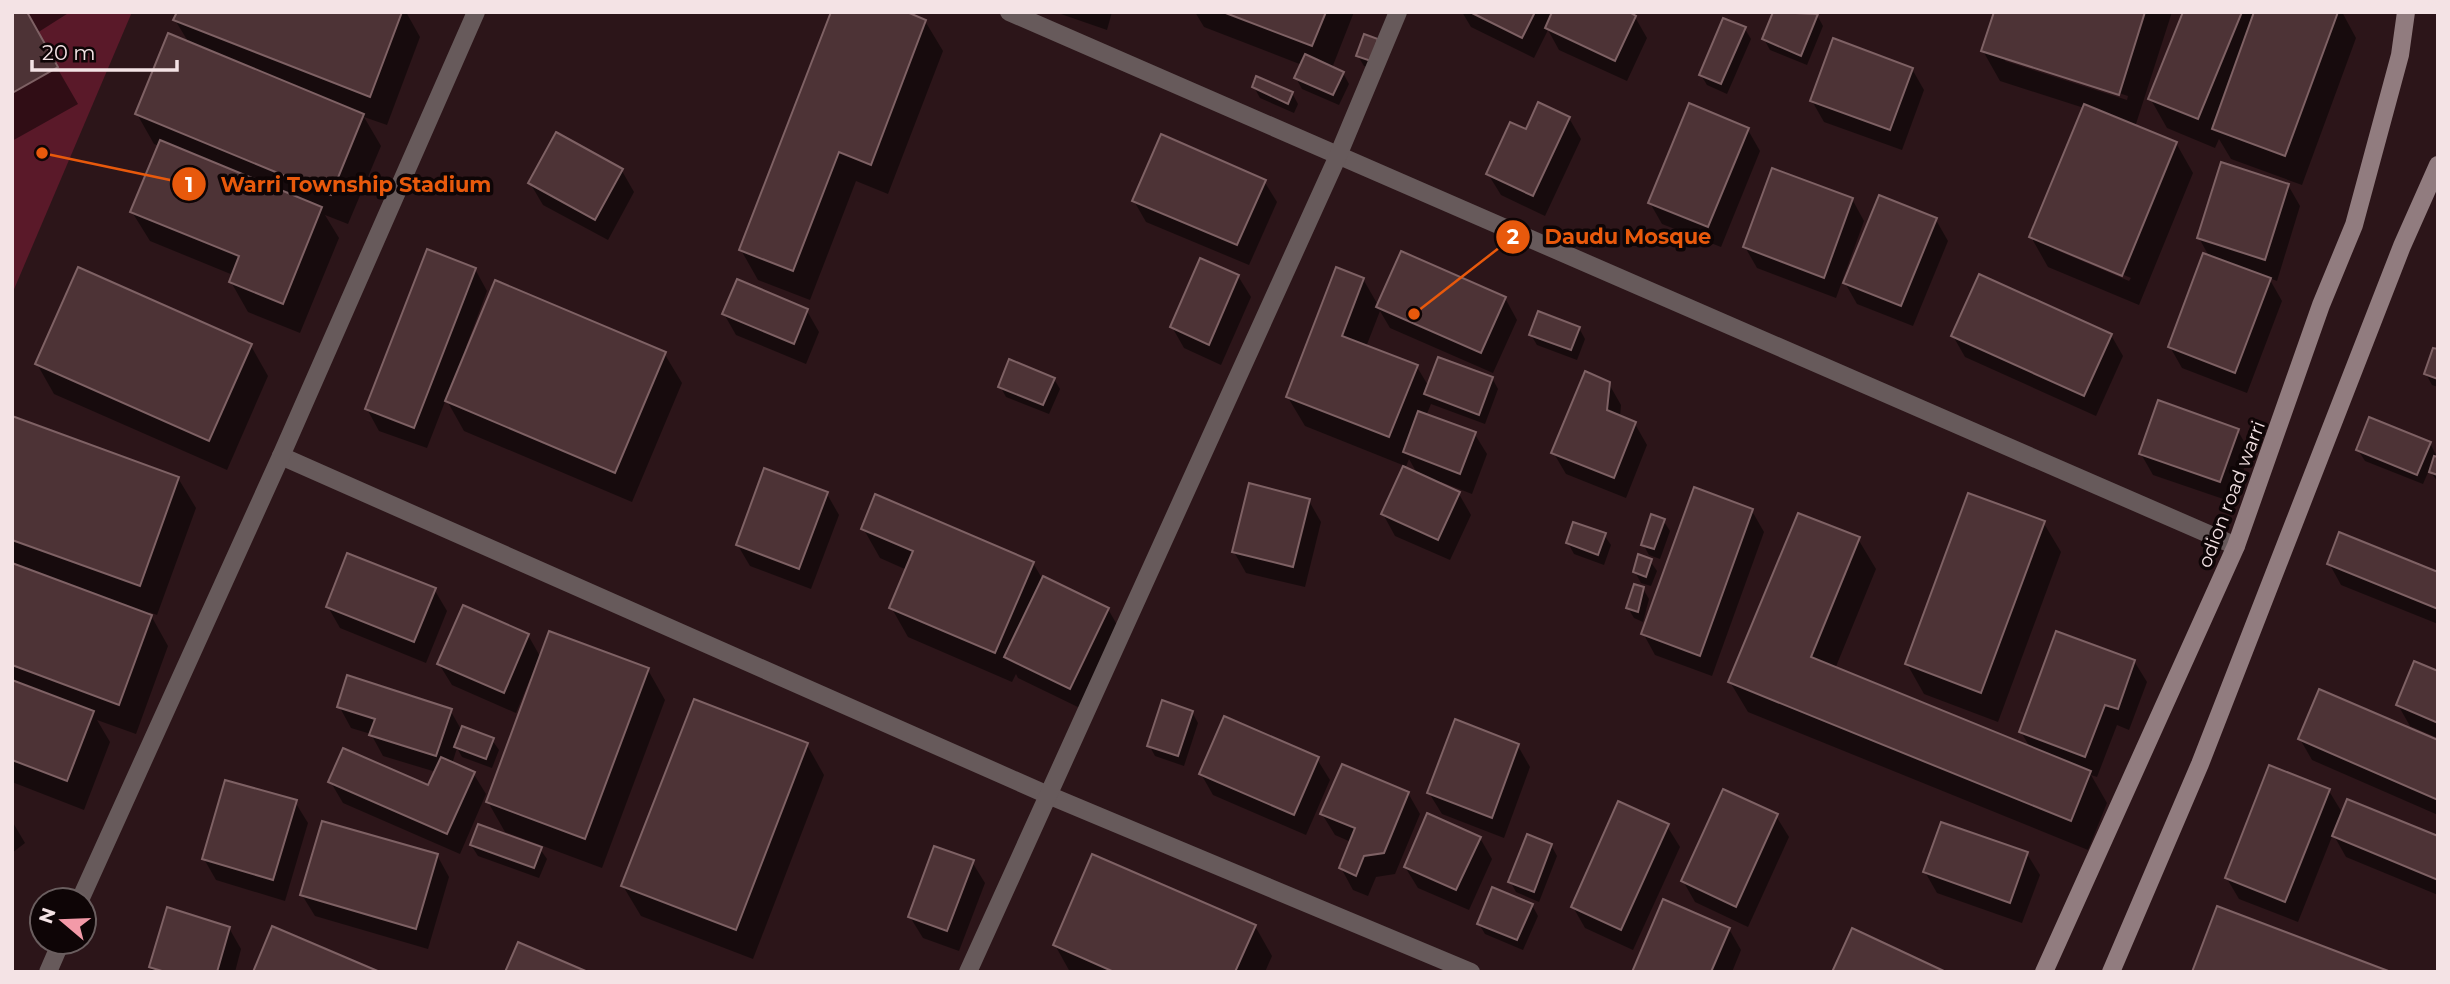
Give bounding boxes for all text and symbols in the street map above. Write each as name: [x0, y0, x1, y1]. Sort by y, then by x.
scale bar: [32, 28, 177, 72]
text: 20 m: [42, 40, 96, 65]
callout: Warri Township Stadium: [171, 163, 505, 205]
text: 1: [185, 172, 193, 197]
text: Warri Township Stadium: [221, 172, 491, 197]
callout: Daudu Mosque: [1496, 216, 1726, 258]
text: 2: [1507, 224, 1519, 249]
text: Daudu Mosque: [1545, 224, 1711, 249]
street label: odion road warri: [2193, 417, 2270, 571]
north arrow: [28, 886, 98, 956]
text: N: [34, 905, 61, 927]

